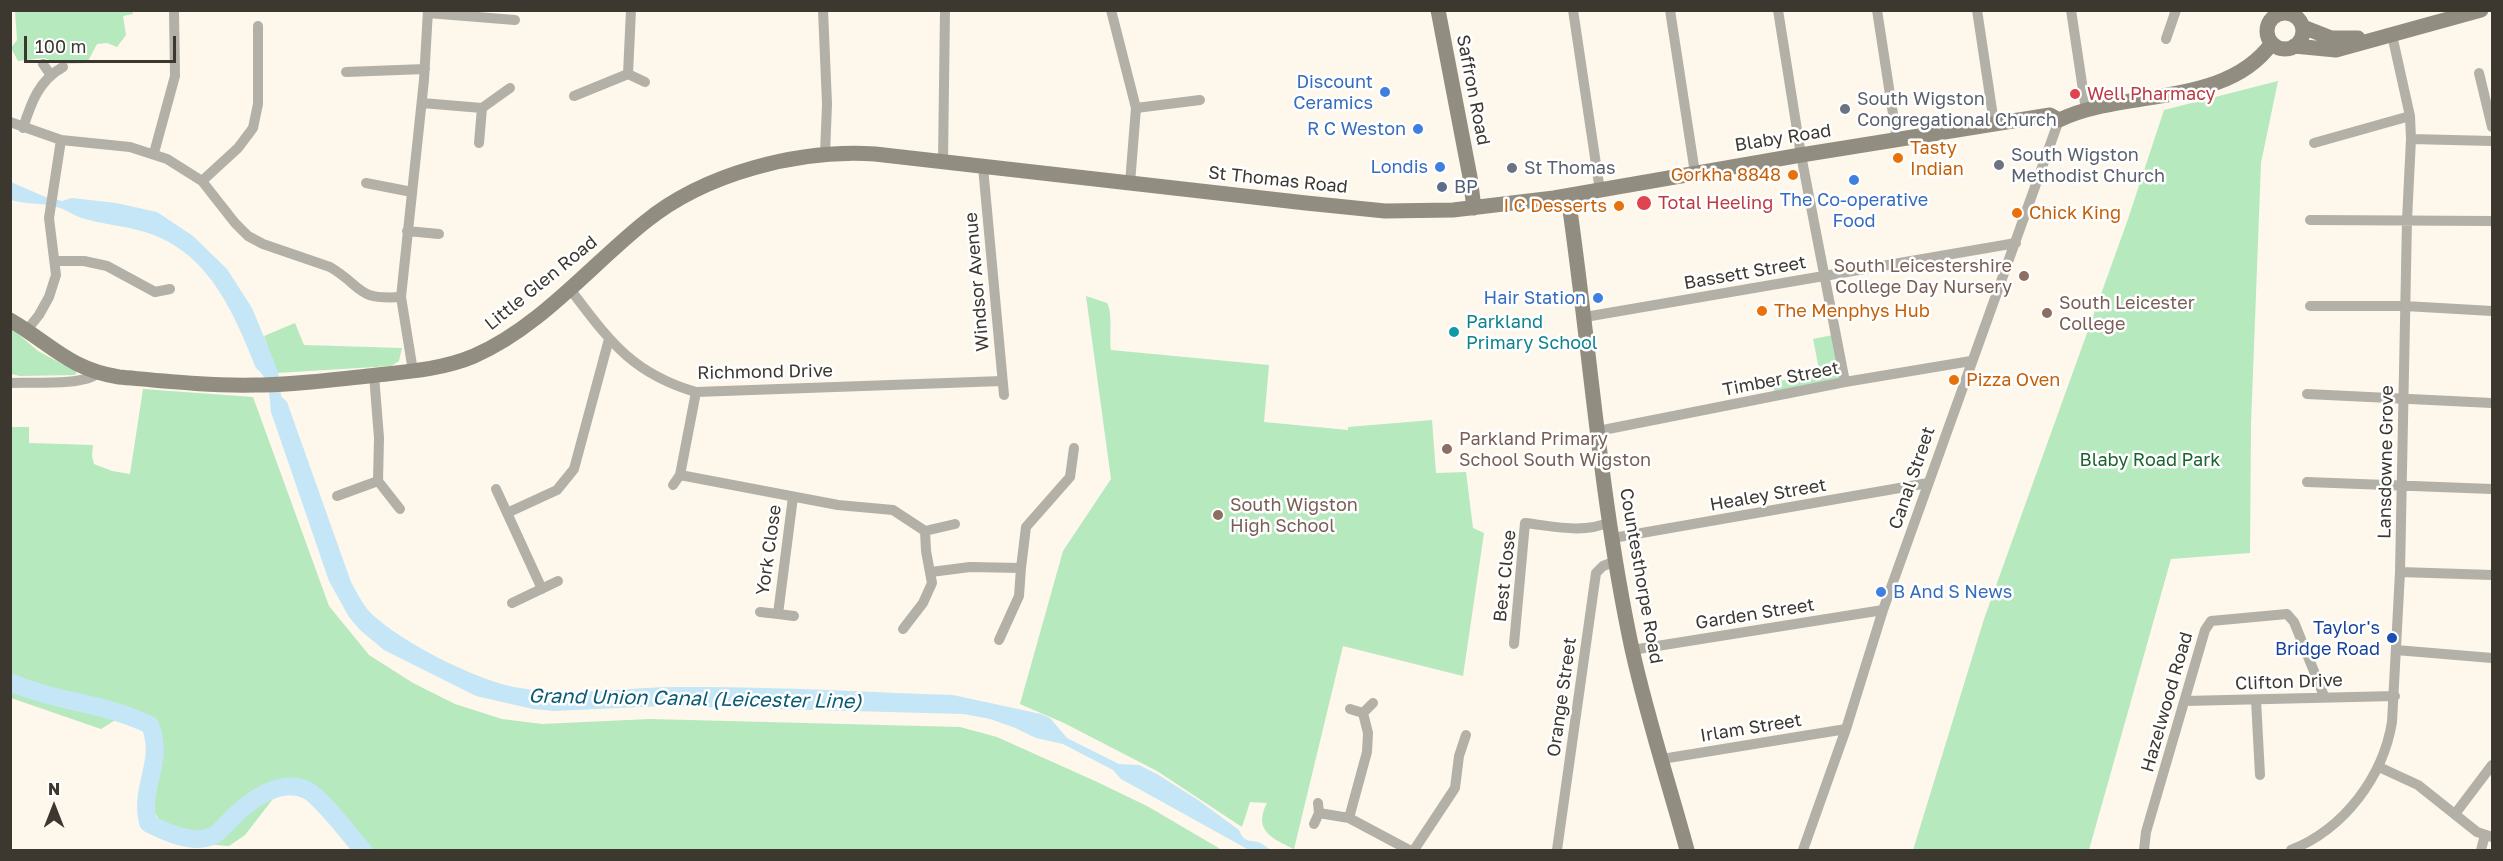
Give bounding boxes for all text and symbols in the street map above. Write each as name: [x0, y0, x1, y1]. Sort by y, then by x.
scale bar: [27, 24, 178, 62]
street label: Saffron Road: [1452, 33, 1494, 147]
text: 100 m: [35, 35, 86, 57]
place label: Discount Ceramics: [1293, 71, 1373, 113]
place label: Well Pharmacy: [2087, 83, 2216, 105]
marker: Discount Ceramics: [1378, 85, 1392, 99]
marker: Well Pharmacy: [2068, 87, 2082, 101]
place label: South Wigston Congregational Church: [1857, 88, 2057, 130]
marker: South Wigston Congregational Church: [1838, 102, 1852, 116]
place label: R C Weston: [1307, 118, 1406, 140]
street label: Blaby Road: [1733, 120, 1833, 156]
marker: R C Weston: [1411, 122, 1425, 136]
place label: Tasty Indian: [1910, 137, 1964, 180]
place label: South Wigston Methodist Church: [2011, 144, 2165, 186]
marker: Tasty Indian: [1891, 151, 1905, 165]
place label: Londis: [1371, 156, 1428, 178]
place label: St Thomas: [1524, 157, 1616, 179]
marker: South Wigston Methodist Church: [1992, 158, 2006, 172]
marker: Londis: [1433, 160, 1447, 174]
marker: St Thomas: [1505, 161, 1519, 175]
street label: St Thomas Road: [1207, 162, 1349, 198]
place label: Gorkha 8848: [1671, 164, 1781, 186]
marker: Gorkha 8848: [1786, 168, 1800, 182]
marker: The Co-operative Food: [1847, 173, 1861, 187]
place label: BP: [1454, 176, 1478, 198]
marker: BP: [1435, 180, 1449, 194]
place label: The Co-operative Food: [1780, 189, 1928, 232]
place label: Total Heeling: [1658, 192, 1773, 214]
marker: Total Heeling: [1635, 194, 1653, 212]
place label: I C Desserts: [1503, 195, 1607, 217]
marker: I C Desserts: [1612, 199, 1626, 213]
place label: Chick King: [2029, 202, 2121, 224]
marker: Chick King: [2010, 206, 2024, 220]
street label: Windsor Avenue: [960, 212, 994, 352]
street label: Little Glen Road: [481, 231, 601, 335]
street label: Bassett Street: [1682, 252, 1808, 294]
place label: South Leicestershire College Day Nursery: [1834, 255, 2012, 298]
marker: South Leicestershire College Day Nursery: [2017, 269, 2031, 283]
place label: Hair Station: [1484, 287, 1586, 309]
marker: Hair Station: [1591, 291, 1605, 305]
place label: South Leicester College: [2059, 292, 2195, 334]
place label: The Menphys Hub: [1774, 300, 1930, 322]
marker: The Menphys Hub: [1755, 304, 1769, 318]
marker: South Leicester College: [2040, 306, 2054, 320]
place label: Parkland Primary School: [1466, 311, 1598, 354]
marker: Parkland Primary School: [1447, 325, 1461, 339]
street label: Timber Street: [1721, 357, 1841, 401]
street label: Richmond Drive: [697, 360, 833, 384]
place label: Pizza Oven: [1966, 369, 2060, 391]
marker: Pizza Oven: [1947, 373, 1961, 387]
street label: Lansdowne Grove: [2374, 385, 2398, 539]
street label: Canal Street: [1884, 424, 1940, 532]
place label: Parkland Primary School South Wigston: [1459, 428, 1651, 470]
marker: Parkland Primary School South Wigston: [1440, 442, 1454, 456]
park label: Blaby Road Park: [2080, 449, 2220, 471]
street label: Healey Street: [1708, 474, 1828, 516]
street label: Countesthorpe Road: [1615, 486, 1667, 666]
place label: South Wigston High School: [1230, 494, 1358, 536]
street label: York Close: [752, 503, 786, 597]
marker: South Wigston High School: [1211, 508, 1225, 522]
street label: Best Close: [1489, 529, 1521, 623]
place label: B And S News: [1893, 581, 2012, 603]
marker: B And S News: [1874, 585, 1888, 599]
street label: Garden Street: [1694, 594, 1816, 634]
place label: Taylor's Bridge Road: [2275, 617, 2380, 660]
street label: Hazelwood Road: [2137, 629, 2197, 775]
marker: Taylor's Bridge Road: [2385, 631, 2399, 645]
street label: Orange Street: [1543, 636, 1581, 758]
street label: Clifton Drive: [2235, 669, 2343, 695]
water label: Grand Union Canal (Leicester Line): [528, 684, 862, 714]
street label: Irlam Street: [1699, 709, 1803, 747]
north arrow: [24, 777, 84, 837]
text: N: [48, 779, 60, 799]

